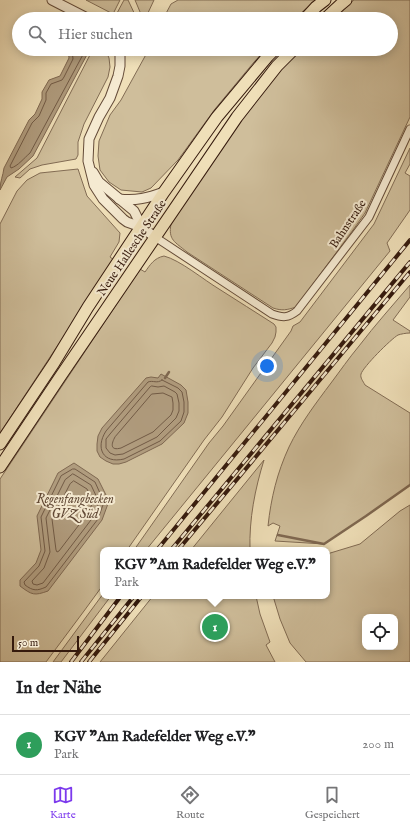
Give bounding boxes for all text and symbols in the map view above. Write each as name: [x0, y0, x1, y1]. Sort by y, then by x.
search box: [12, 12, 398, 56]
icon: search: [26, 23, 48, 45]
text: Hier suchen: [58, 25, 133, 44]
street label: Bahnstraße: [326, 196, 370, 251]
street label: Neue Hallesche Straße: [94, 197, 170, 299]
your location: [257, 356, 277, 376]
water label: Regenfangbecken GVZ Süd: [36, 491, 114, 524]
popup: [100, 547, 330, 599]
text: KGV "Am Radefelder Weg e.V.": [114, 555, 316, 574]
text: Park: [114, 574, 139, 591]
pin: 1: [202, 612, 228, 642]
map controls: [362, 614, 398, 650]
button: locate: [362, 614, 398, 650]
scale bar: [12, 634, 79, 653]
text: 50 m: [18, 636, 38, 650]
text: In der Nähe: [16, 678, 101, 699]
text: KGV "Am Radefelder Weg e.V.": [54, 727, 255, 746]
text: 1: [27, 736, 31, 753]
text: 200 m: [362, 736, 394, 753]
text: Park: [54, 746, 79, 763]
tab: Karte: [50, 784, 76, 822]
tab: Route: [176, 784, 205, 822]
tab: Gespeichert: [305, 784, 360, 822]

